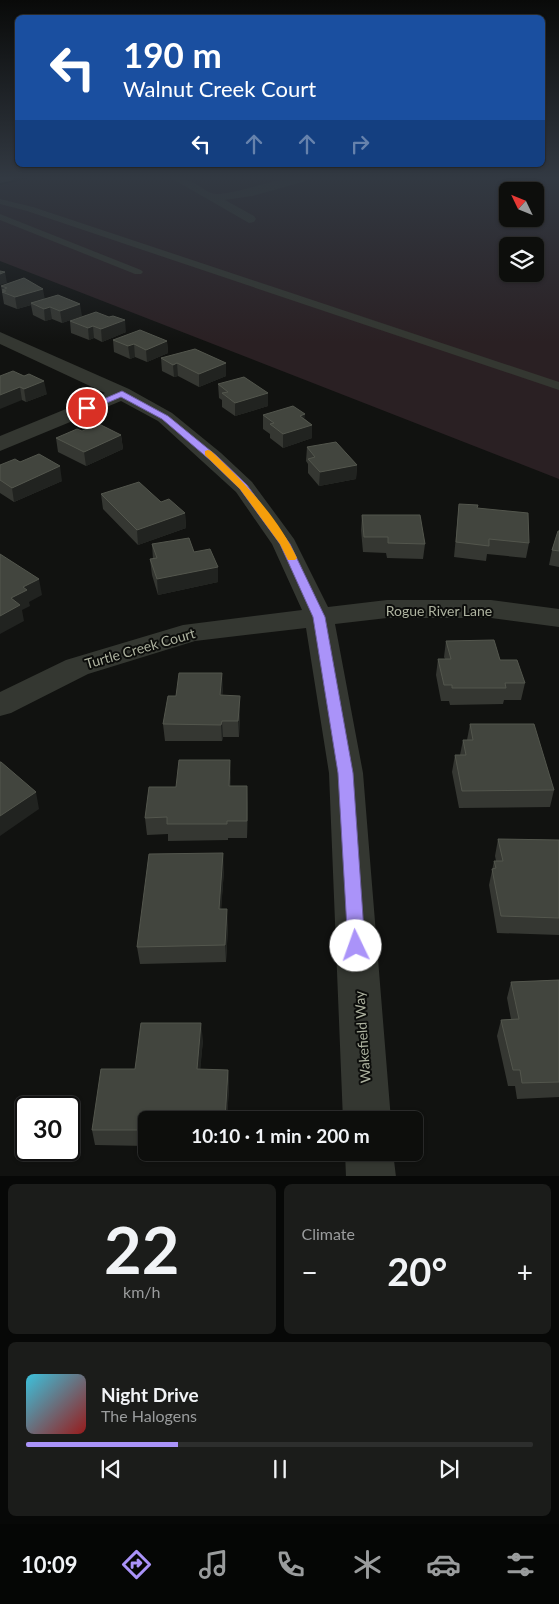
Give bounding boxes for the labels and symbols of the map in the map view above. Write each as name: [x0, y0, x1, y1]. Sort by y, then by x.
north arrow: [499, 182, 544, 228]
pin: [66, 387, 108, 429]
street label: Rogue River Lane: [386, 602, 492, 619]
street label: Turtle Creek Court: [83, 624, 197, 672]
position arrow: [329, 919, 381, 971]
street label: Wakefield Way: [350, 990, 374, 1084]
speed limit sign: 30: [15, 1096, 80, 1161]

